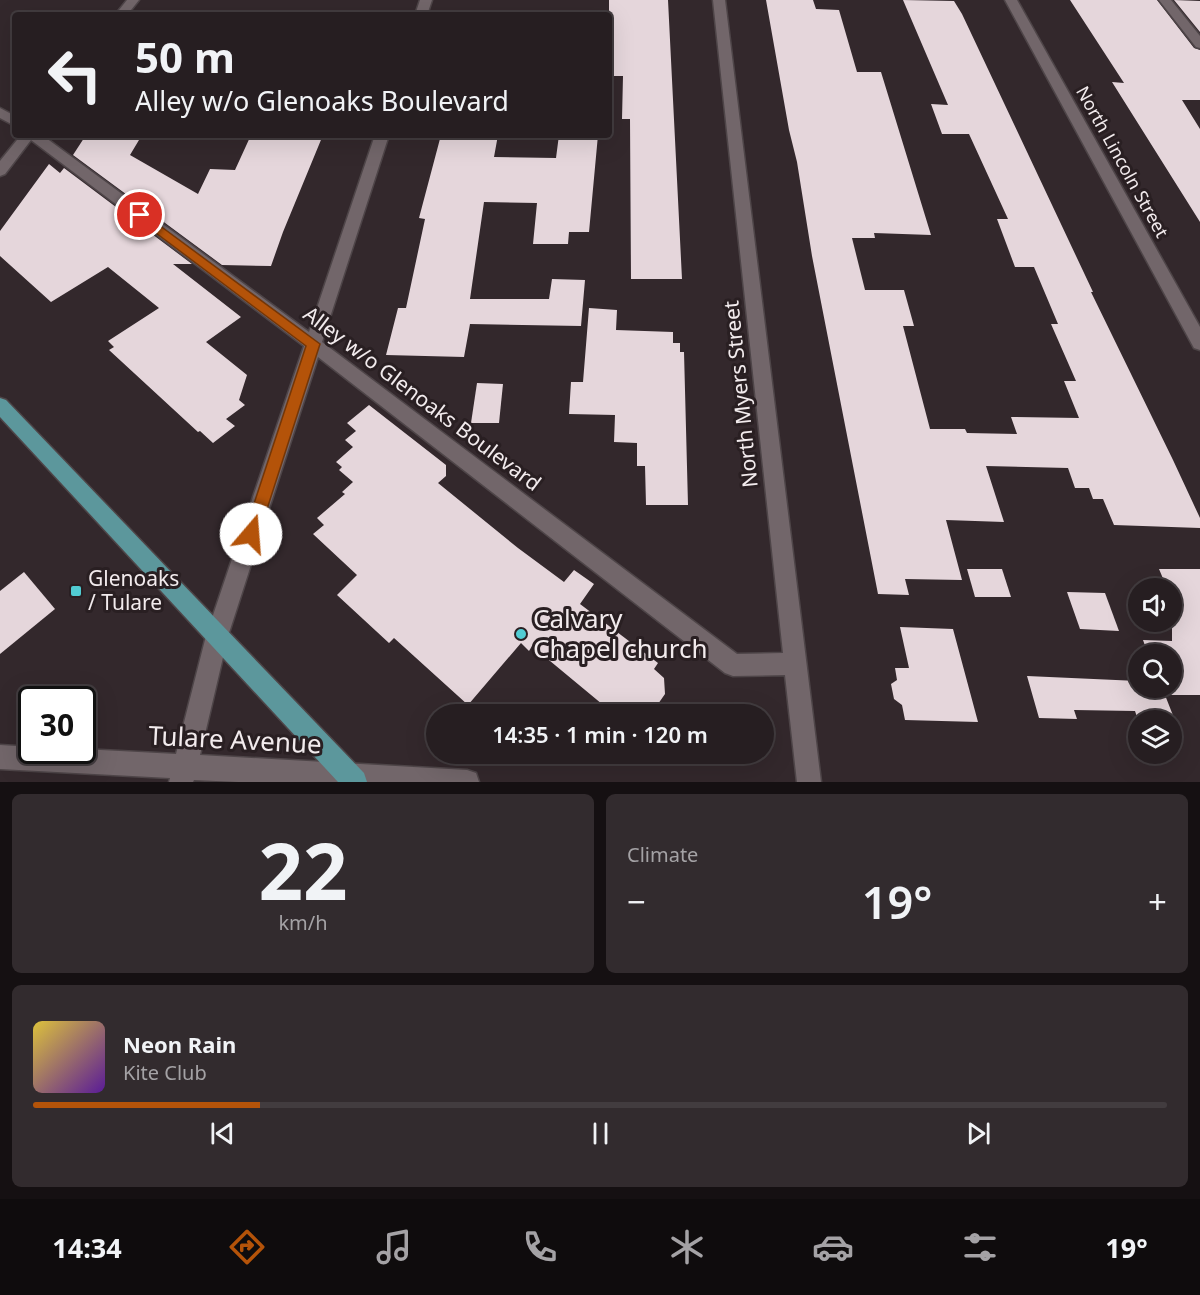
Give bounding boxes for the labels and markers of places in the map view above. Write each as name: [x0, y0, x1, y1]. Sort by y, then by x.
pin: [114, 189, 165, 240]
place label: Glenoaks / Tulare: [88, 564, 179, 616]
marker: Glenoaks / Tulare: [69, 584, 83, 598]
place label: Calvary Chapel church: [533, 600, 708, 666]
marker: Calvary Chapel church: [514, 627, 528, 641]

